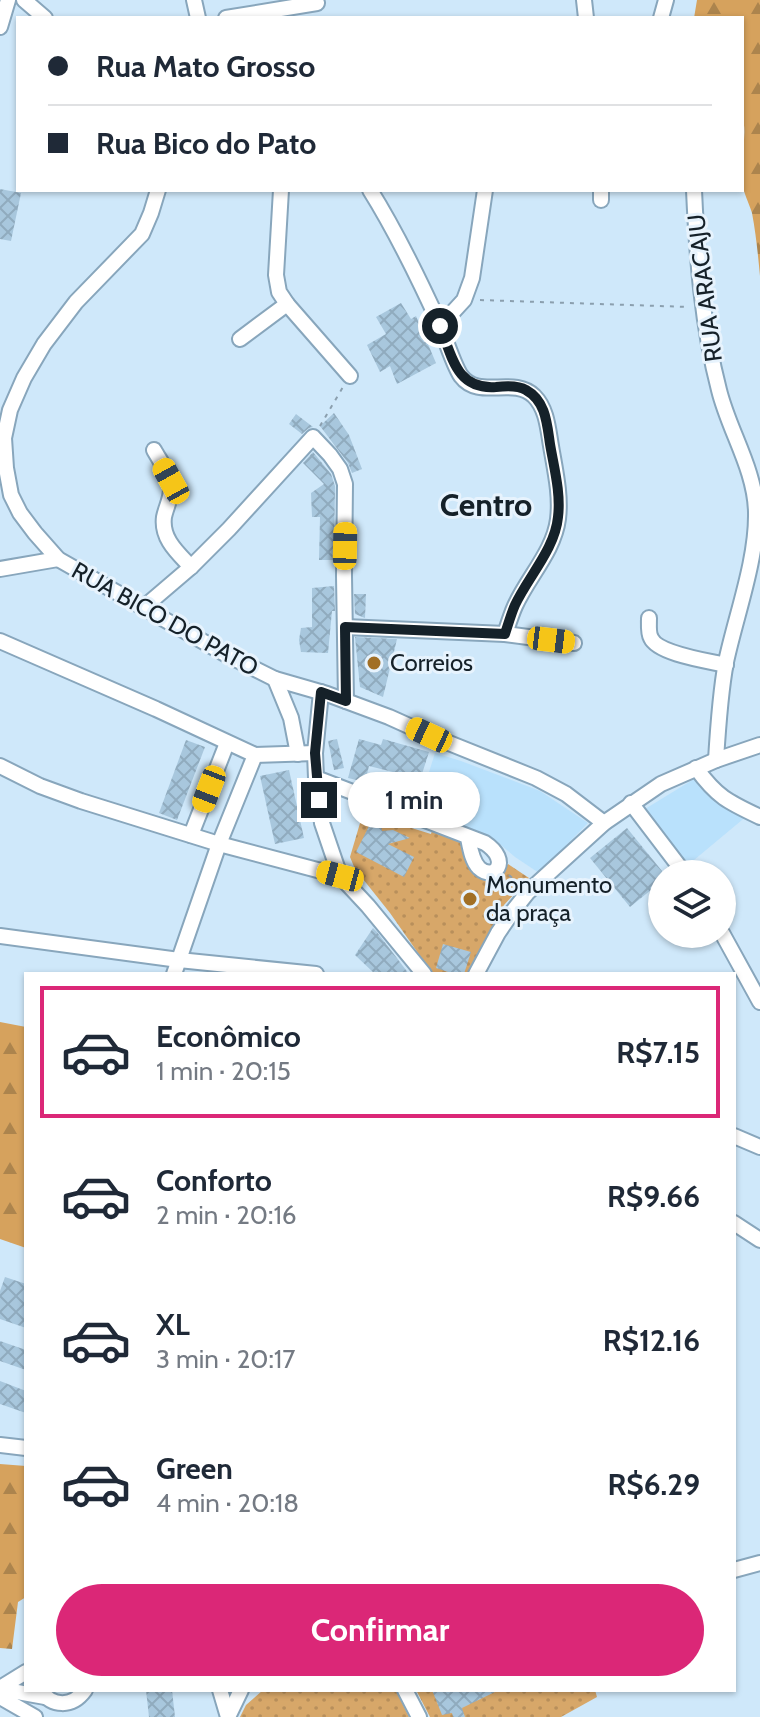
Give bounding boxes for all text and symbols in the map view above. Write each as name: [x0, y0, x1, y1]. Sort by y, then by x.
text: Rua Mato Grosso: [96, 48, 315, 85]
text: Rua Bico do Pato: [96, 125, 316, 162]
street label: RUA ARACAJU: [681, 213, 728, 364]
route start: [422, 308, 458, 344]
car: [149, 454, 193, 508]
district label: Centro: [440, 485, 532, 524]
car: [333, 522, 357, 570]
street label: RUA BICO DO PATO: [67, 555, 264, 682]
car: [526, 625, 576, 655]
place label: Correios: [390, 648, 473, 677]
marker: Correios: [365, 654, 383, 672]
car: [402, 714, 456, 756]
car: [189, 762, 229, 816]
callout: 1 min: [347, 772, 479, 828]
route end: [301, 782, 337, 818]
text: 1 min: [385, 784, 443, 816]
car: [314, 858, 366, 894]
map controls: [648, 860, 736, 948]
button: layers: [648, 860, 736, 948]
place label: Monumento da praça: [486, 870, 612, 927]
marker: Monumento da praça: [461, 890, 479, 908]
icon: car: [60, 1016, 132, 1088]
text: Econômico: [156, 1018, 301, 1055]
text: R$7.15: [616, 1034, 700, 1071]
text: 1 min · 20:15: [156, 1055, 291, 1087]
icon: car: [60, 1160, 132, 1232]
text: Conforto: [156, 1162, 272, 1199]
text: R$9.66: [607, 1178, 700, 1215]
text: 2 min · 20:16: [156, 1199, 297, 1231]
icon: car: [60, 1304, 132, 1376]
text: XL: [156, 1306, 190, 1343]
text: R$12.16: [603, 1322, 700, 1359]
text: 3 min · 20:17: [156, 1343, 295, 1375]
icon: car: [60, 1448, 132, 1520]
text: Green: [156, 1450, 233, 1487]
text: R$6.29: [608, 1466, 700, 1503]
text: 4 min · 20:18: [156, 1487, 299, 1519]
button: Confirmar: [56, 1584, 704, 1676]

